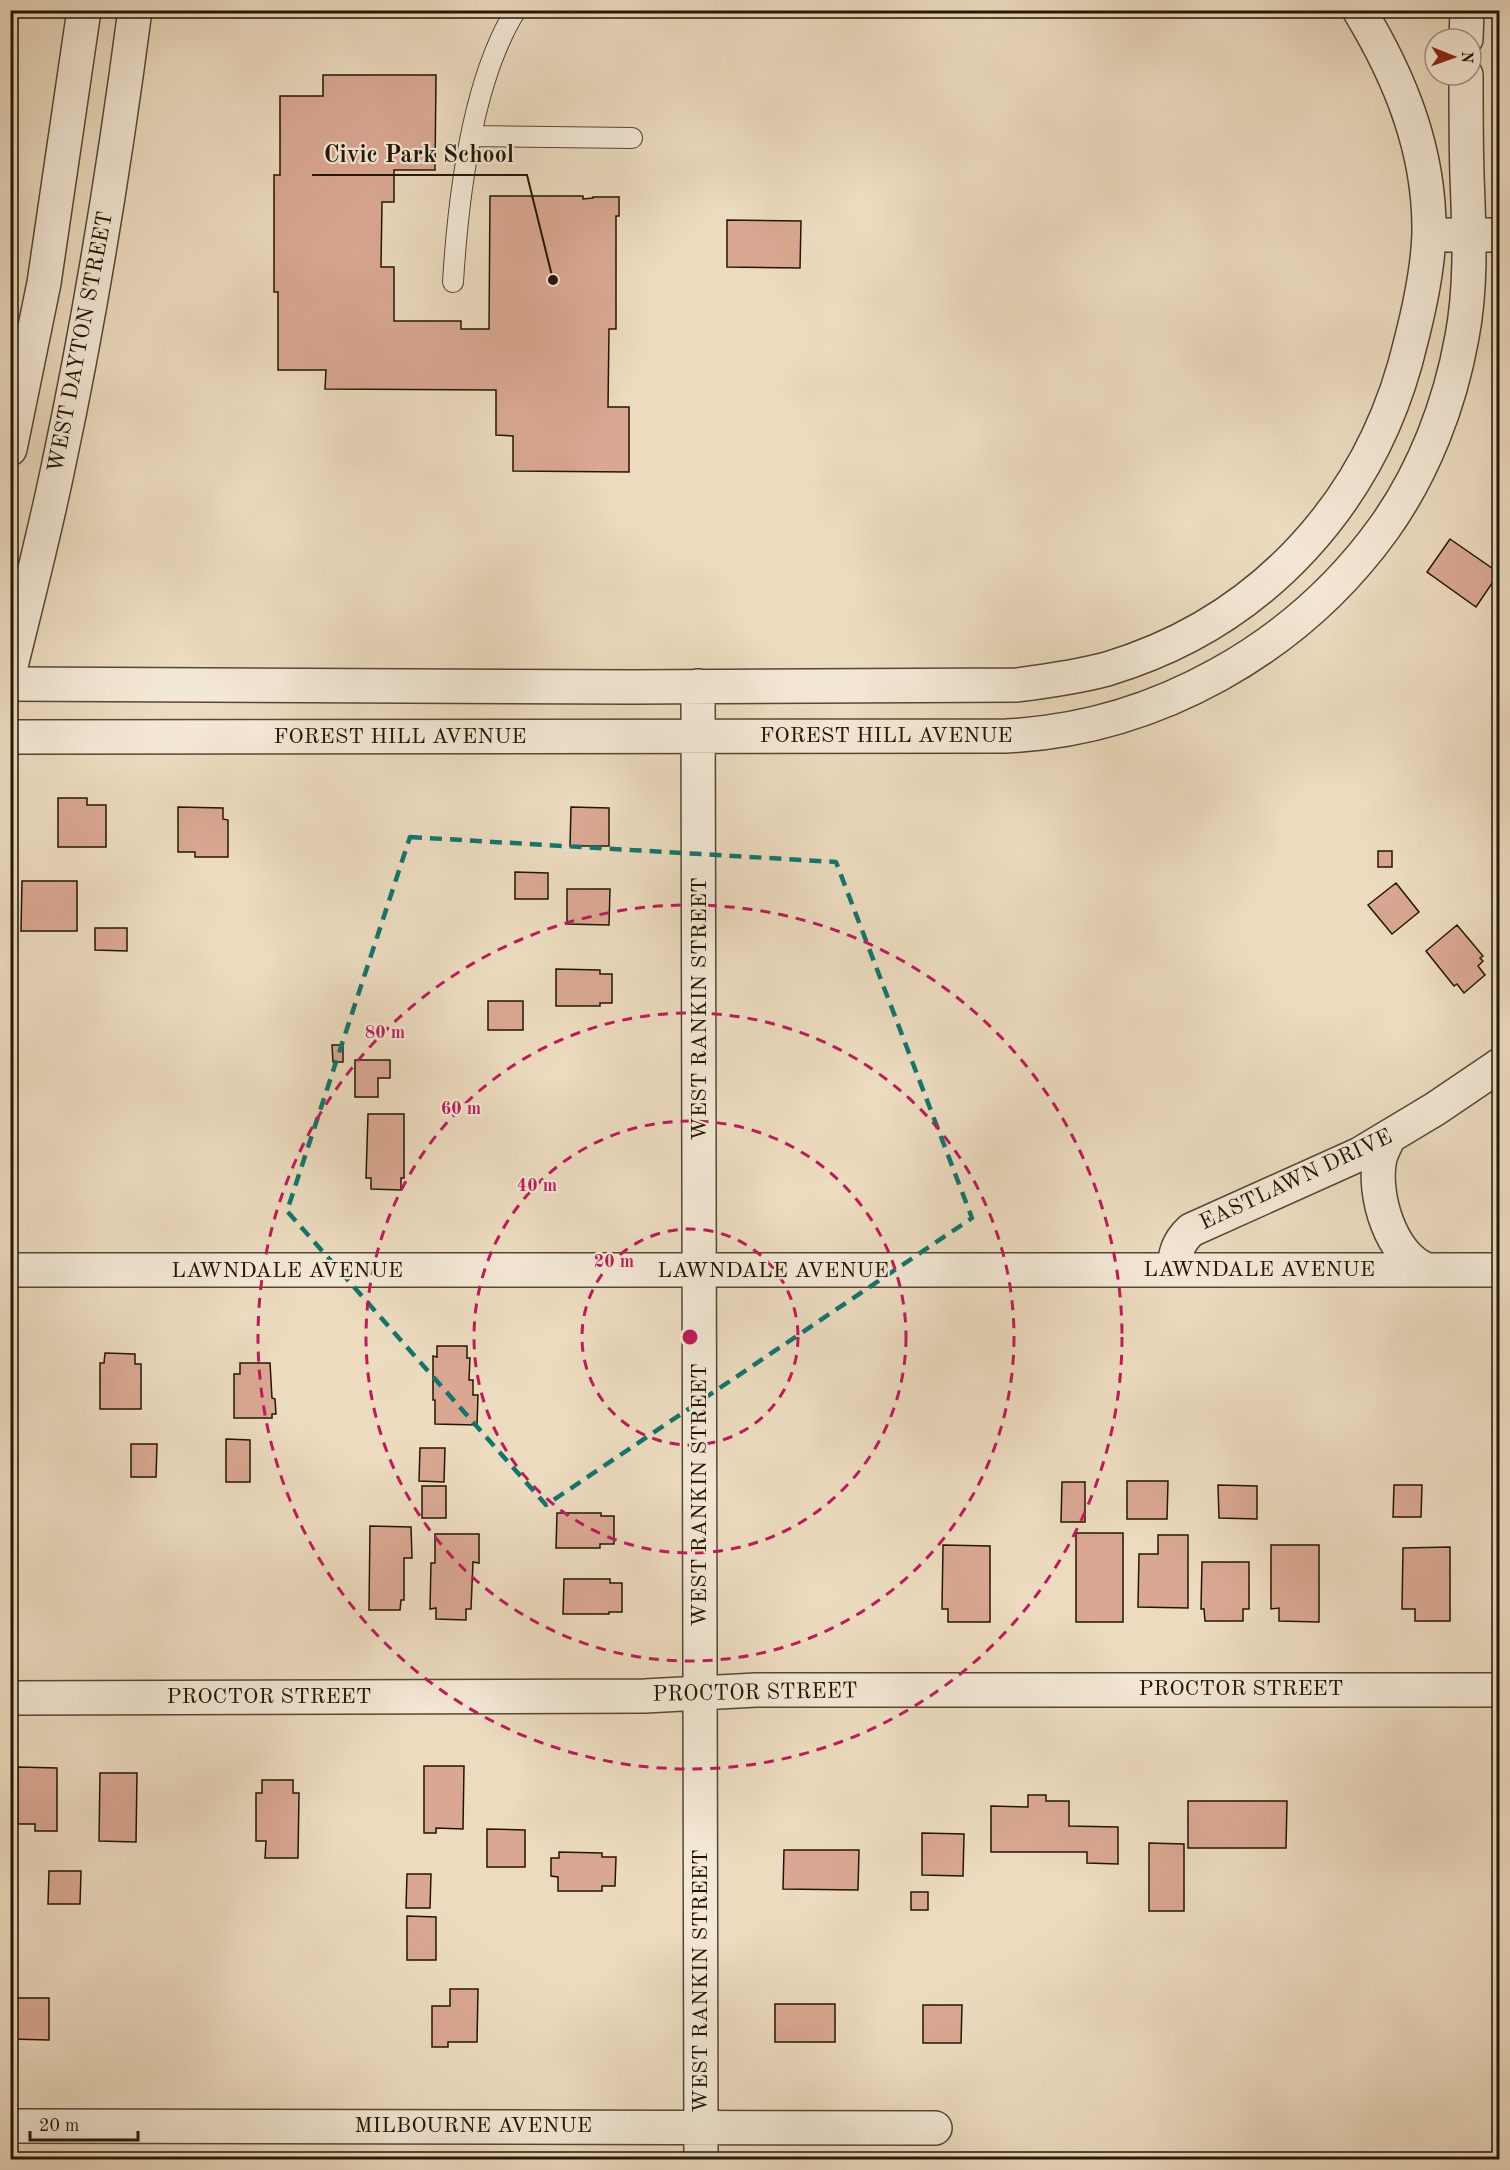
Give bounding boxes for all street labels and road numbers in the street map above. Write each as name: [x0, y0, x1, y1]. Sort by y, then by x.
street label: WEST DAYTON STREET: [45, 210, 117, 474]
street label: FOREST HILL AVENUE: [759, 725, 1013, 747]
street label: FOREST HILL AVENUE: [273, 726, 527, 748]
street label: WEST RANKIN STREET: [689, 877, 711, 1141]
street label: EASTLAWN DRIVE: [1196, 1126, 1396, 1234]
street label: LAWNDALE AVENUE: [1143, 1259, 1375, 1281]
street label: LAWNDALE AVENUE: [171, 1260, 403, 1282]
street label: LAWNDALE AVENUE: [657, 1260, 889, 1282]
street label: WEST RANKIN STREET: [689, 1363, 711, 1627]
street label: PROCTOR STREET: [1138, 1678, 1344, 1700]
street label: PROCTOR STREET: [652, 1680, 858, 1706]
street label: PROCTOR STREET: [166, 1686, 372, 1708]
street label: WEST RANKIN STREET: [690, 1849, 712, 2113]
street label: MILBOURNE AVENUE: [354, 2115, 592, 2137]

